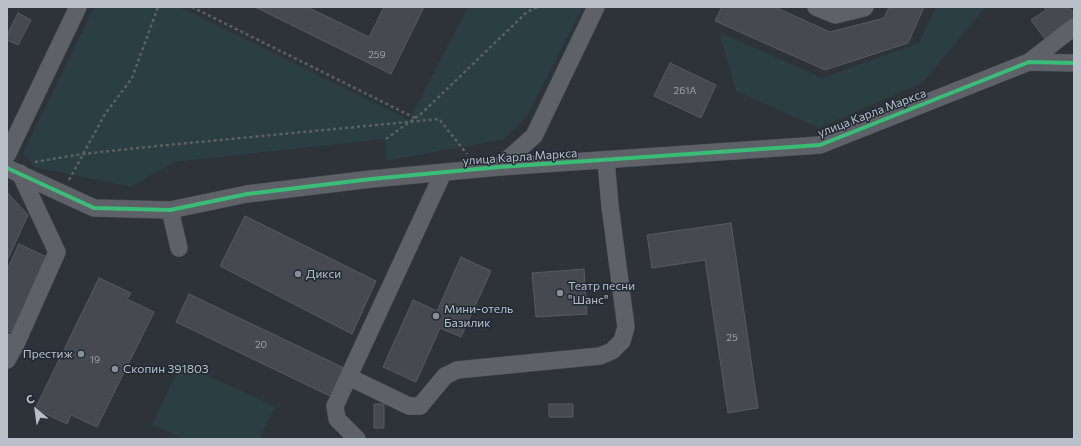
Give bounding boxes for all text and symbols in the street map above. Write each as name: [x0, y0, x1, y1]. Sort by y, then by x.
house number: 259: [368, 49, 386, 61]
house number: 261А: [674, 85, 696, 97]
street label: улица Карла Маркса: [816, 86, 928, 140]
street label: улица Карла Маркса: [462, 146, 578, 168]
place label: Дикси: [306, 267, 341, 281]
marker: Дикси: [293, 269, 303, 279]
place label: Театр песни "Шанс": [568, 279, 635, 307]
marker: Театр песни "Шанс": [555, 288, 565, 298]
place label: Мини-отель Базилик: [444, 302, 513, 330]
marker: Мини-отель Базилик: [431, 311, 441, 321]
house number: 25: [726, 332, 738, 344]
house number: 20: [255, 339, 267, 351]
place label: Престиж: [23, 347, 73, 361]
marker: Престиж: [76, 349, 86, 359]
house number: 19: [90, 354, 100, 366]
place label: Скопин 391803: [123, 362, 209, 376]
marker: Скопин 391803: [110, 364, 120, 374]
north arrow: [16, 390, 56, 430]
text: С: [23, 392, 36, 407]

